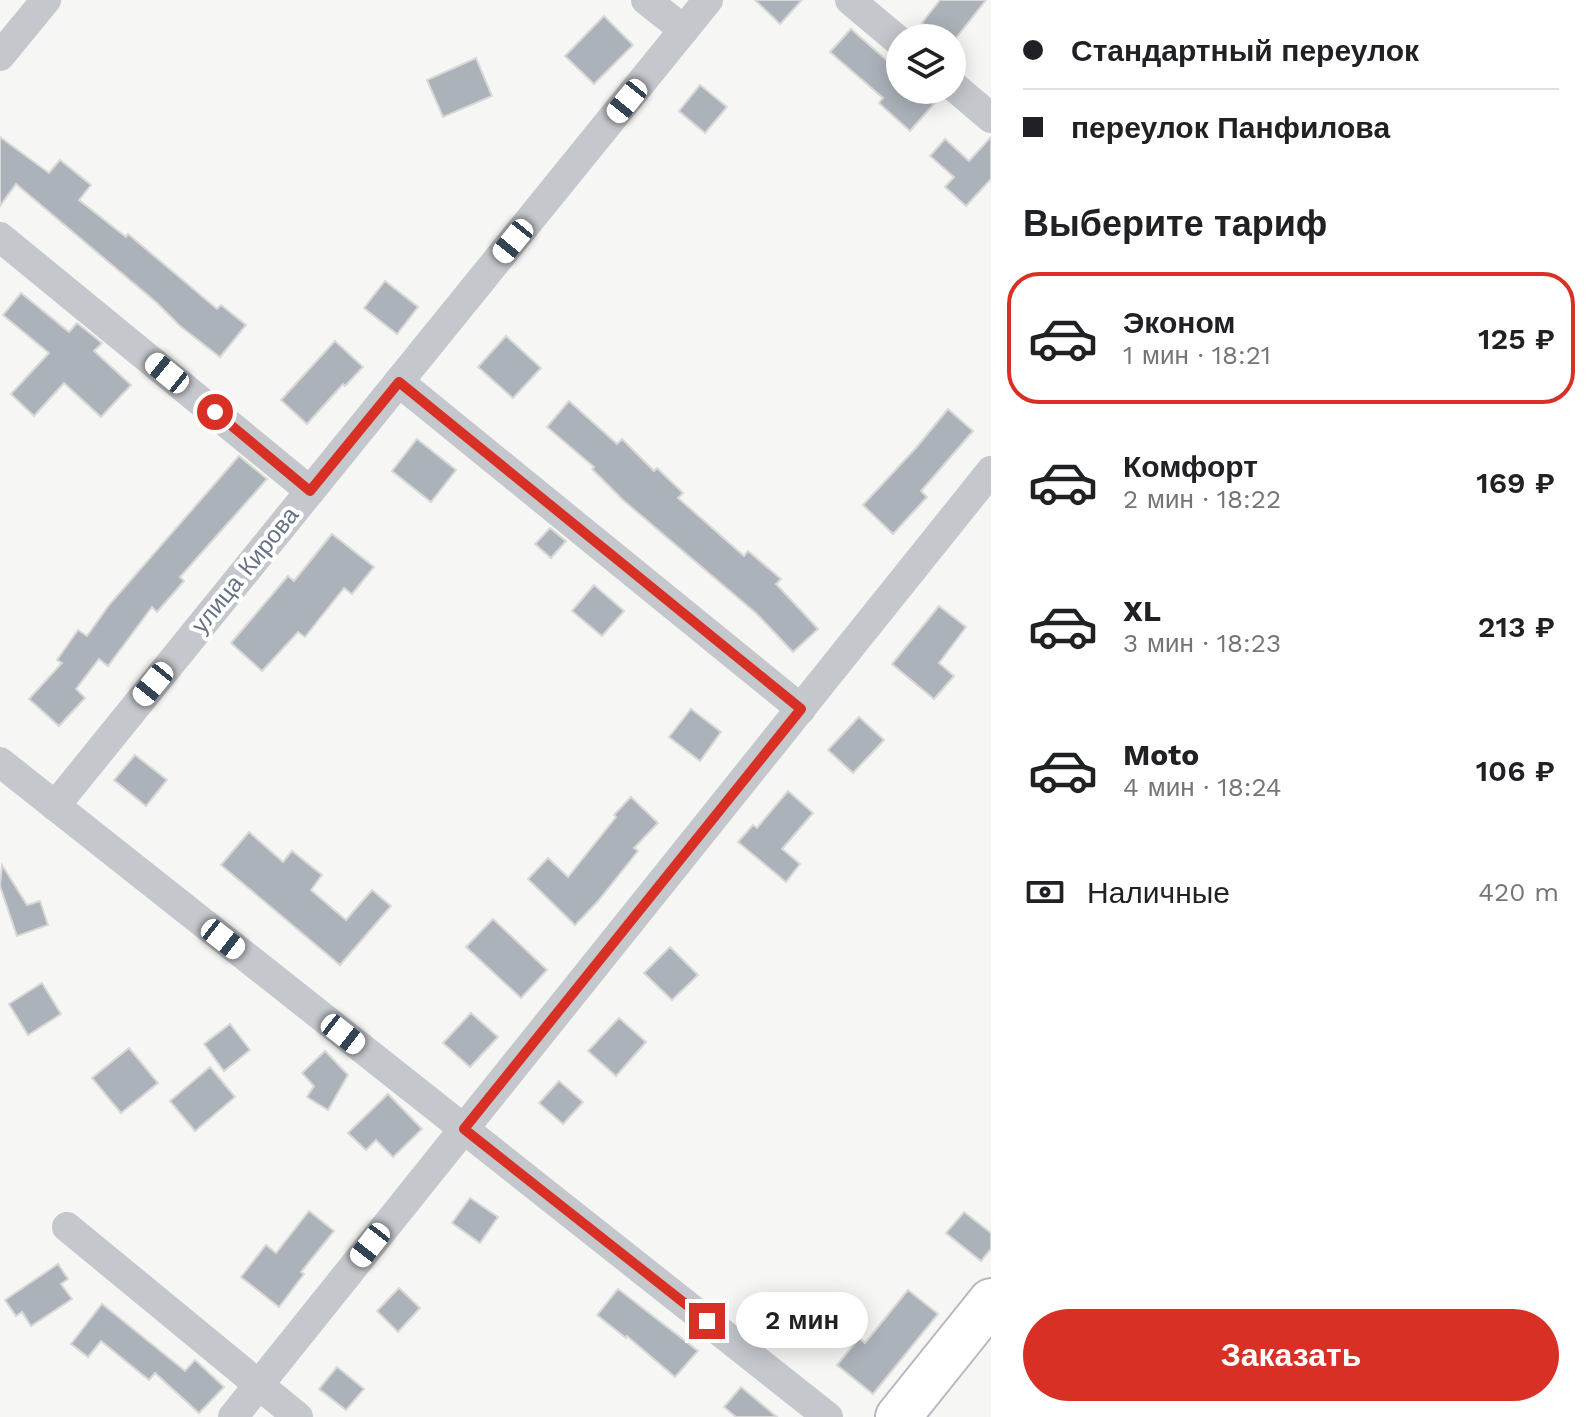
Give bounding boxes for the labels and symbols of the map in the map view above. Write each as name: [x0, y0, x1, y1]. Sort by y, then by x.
car: [603, 75, 651, 127]
car: [489, 215, 537, 267]
car: [141, 349, 193, 397]
route start: [197, 394, 233, 430]
street label: улица Кирова: [186, 501, 305, 639]
car: [129, 658, 177, 710]
car: [197, 915, 249, 963]
car: [317, 1010, 369, 1058]
car: [346, 1219, 394, 1271]
callout: 2 мин: [735, 1293, 867, 1349]
route end: [689, 1303, 725, 1339]

